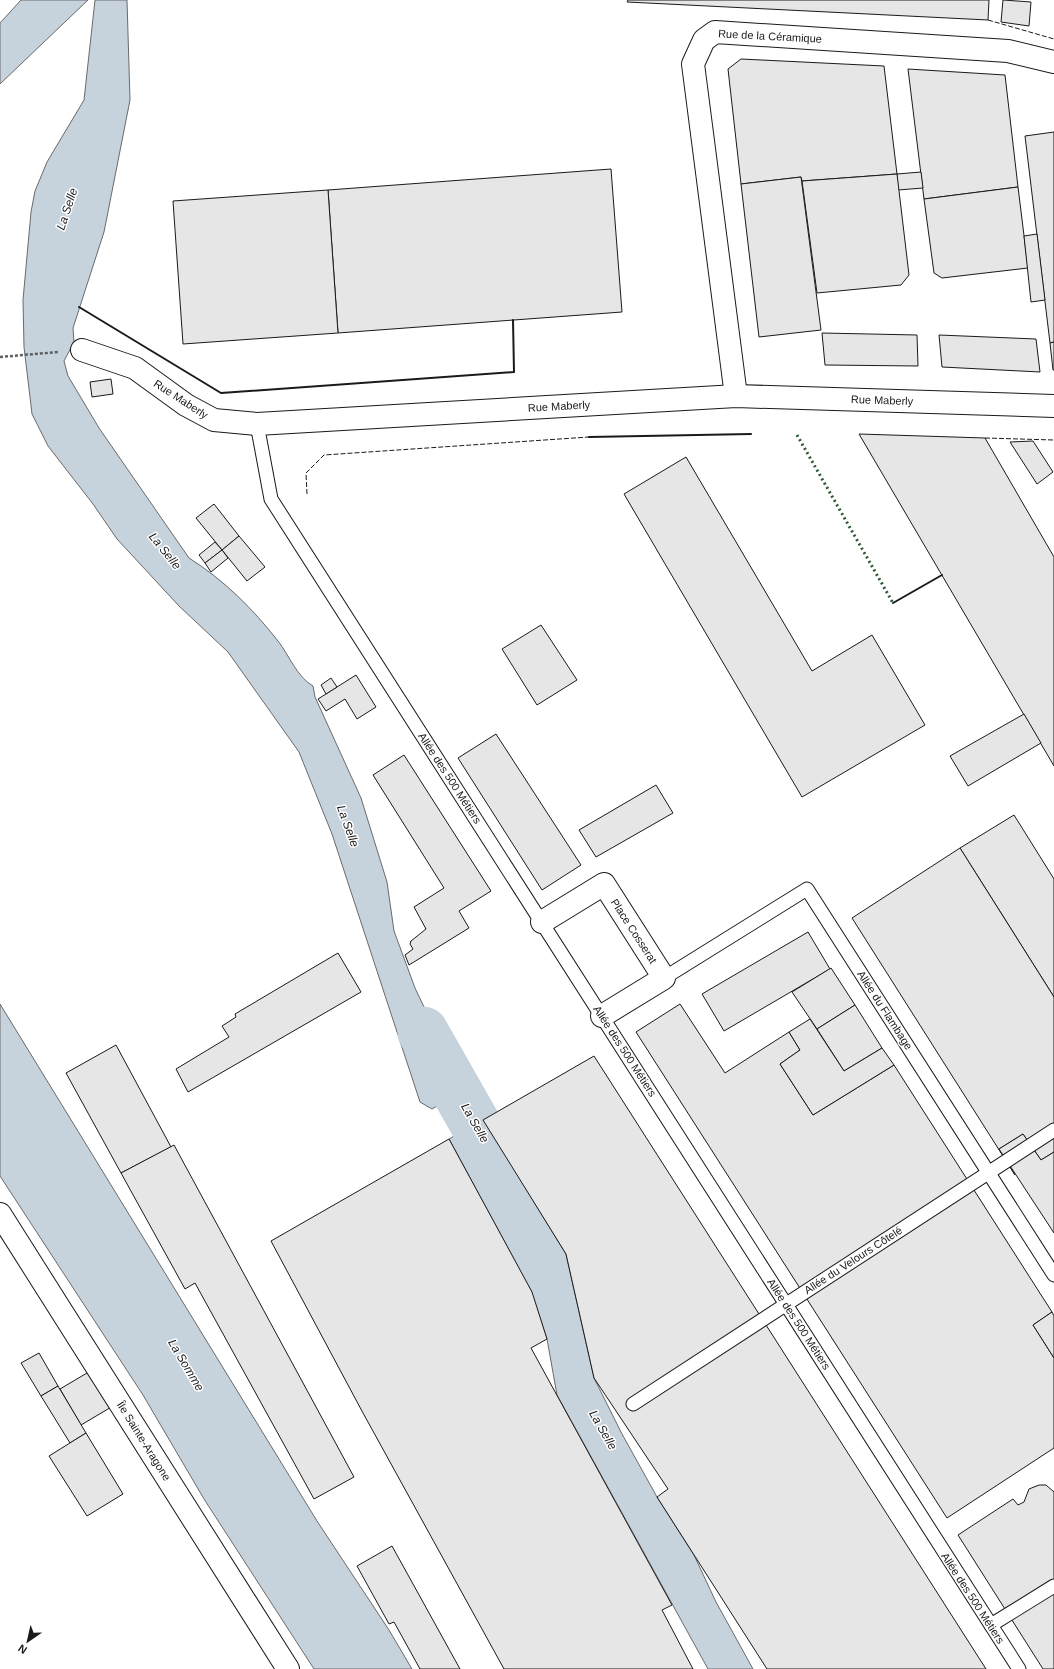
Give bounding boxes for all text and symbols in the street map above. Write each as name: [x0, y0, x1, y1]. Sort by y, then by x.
street label: Rue de la Céramique: [718, 27, 822, 45]
water label: La Selle: [54, 186, 80, 232]
street label: Rue Maberly: [152, 377, 211, 421]
street label: Rue Maberly: [851, 393, 914, 407]
street label: Rue Maberly: [528, 398, 591, 414]
water label: La Selle: [146, 530, 184, 573]
street label: Allée des 500 Métiers: [416, 730, 484, 826]
water label: La Selle: [334, 803, 362, 849]
street label: Place Cosserat: [609, 896, 659, 966]
street label: Allée du Flambage: [855, 968, 915, 1052]
street label: Allée des 500 Métiers: [591, 1003, 659, 1099]
water label: La Selle: [458, 1101, 492, 1146]
street label: Allée du Velours Côtelé: [802, 1224, 904, 1296]
street label: Allée des 500 Métiers: [765, 1276, 833, 1372]
water label: La Somme: [165, 1337, 207, 1394]
street label: Île Sainte-Aragone: [114, 1398, 173, 1483]
water label: La Selle: [586, 1408, 620, 1453]
street label: Allée des 500 Métiers: [939, 1550, 1007, 1646]
north arrow: [8, 1621, 48, 1661]
text: N: [16, 1642, 29, 1656]

